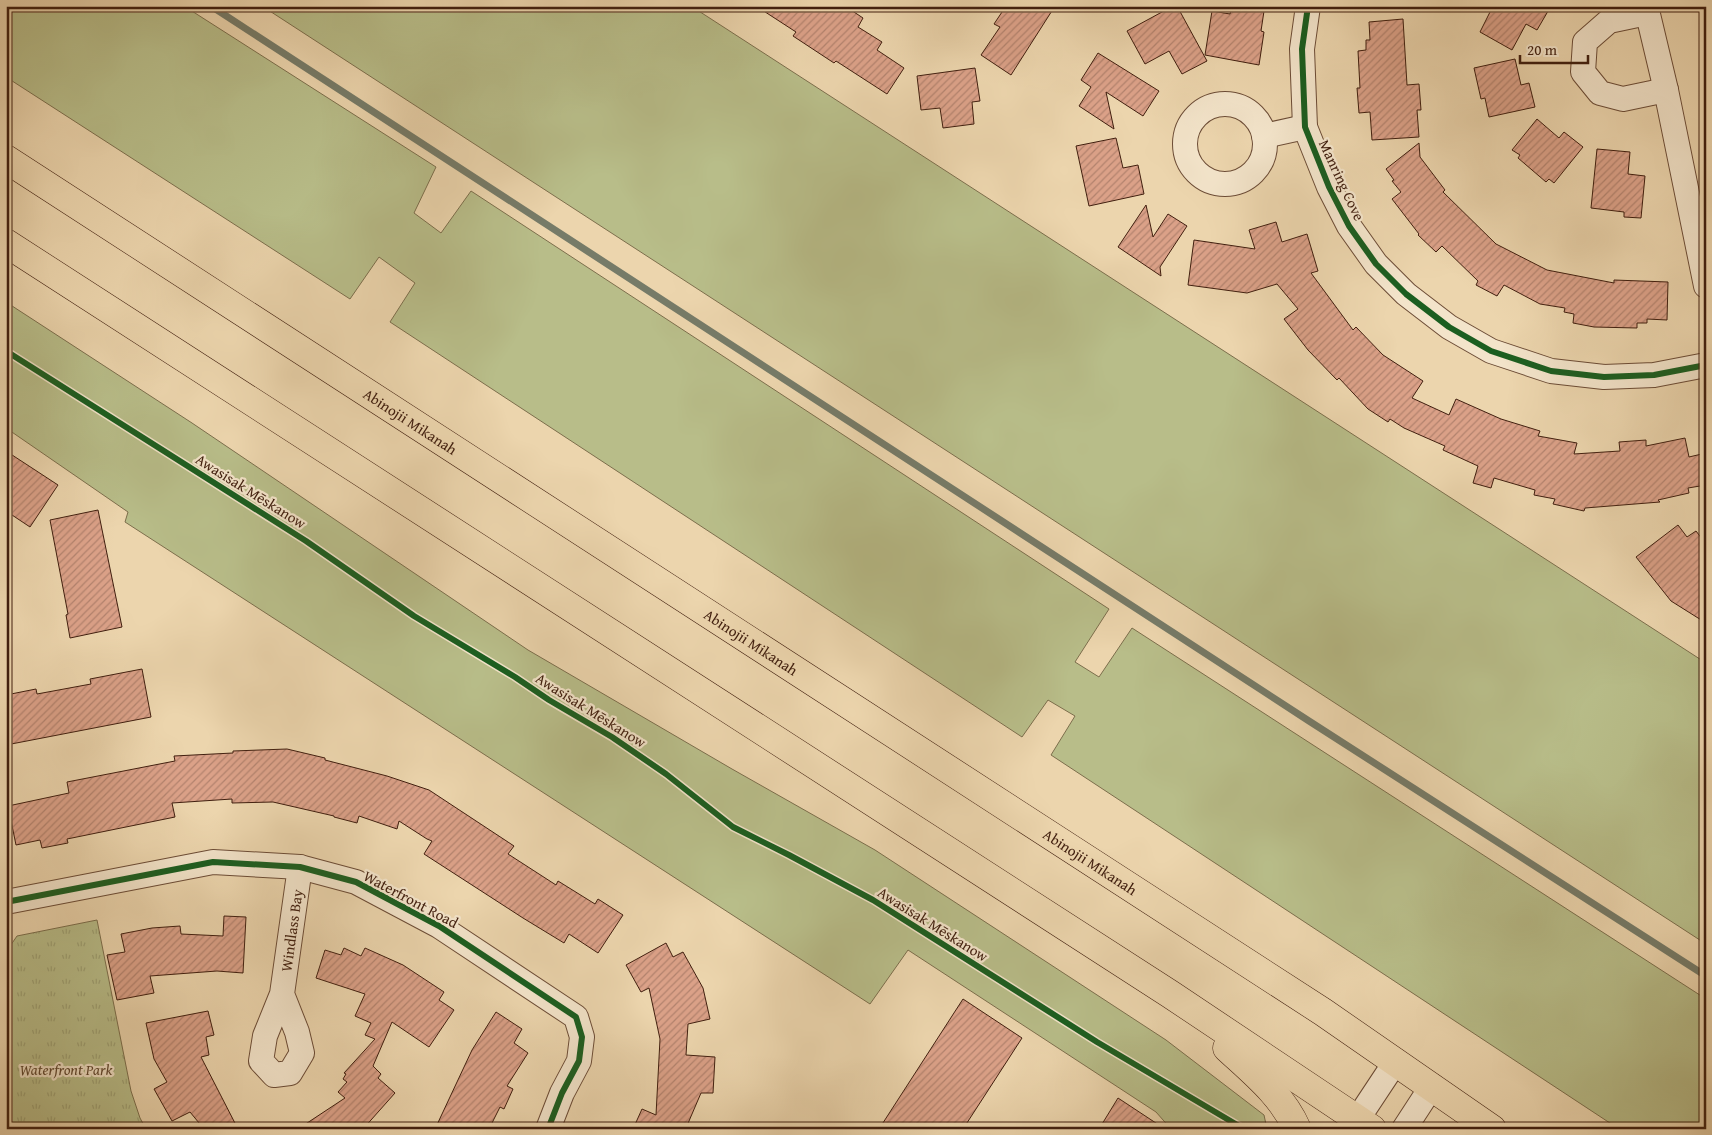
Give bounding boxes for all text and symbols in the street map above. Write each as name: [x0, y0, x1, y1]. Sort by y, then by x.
scale bar: [1520, 32, 1587, 64]
text: 20 m: [1527, 39, 1558, 60]
street label: Manring Cove: [1314, 136, 1370, 224]
street label: Abinojii Mikanah: [359, 383, 462, 460]
street label: Awasisak Mēskanow: [192, 449, 311, 534]
street label: Abinojii Mikanah: [700, 604, 803, 680]
street label: Awasisak Mēskanow: [532, 668, 651, 753]
street label: Abinojii Mikanah: [1039, 823, 1142, 900]
street label: Waterfront Road: [360, 865, 462, 933]
street label: Awasisak Mēskanow: [874, 882, 993, 967]
street label: Windlass Bay: [275, 887, 307, 973]
park label: Waterfront Park: [20, 1059, 113, 1080]

